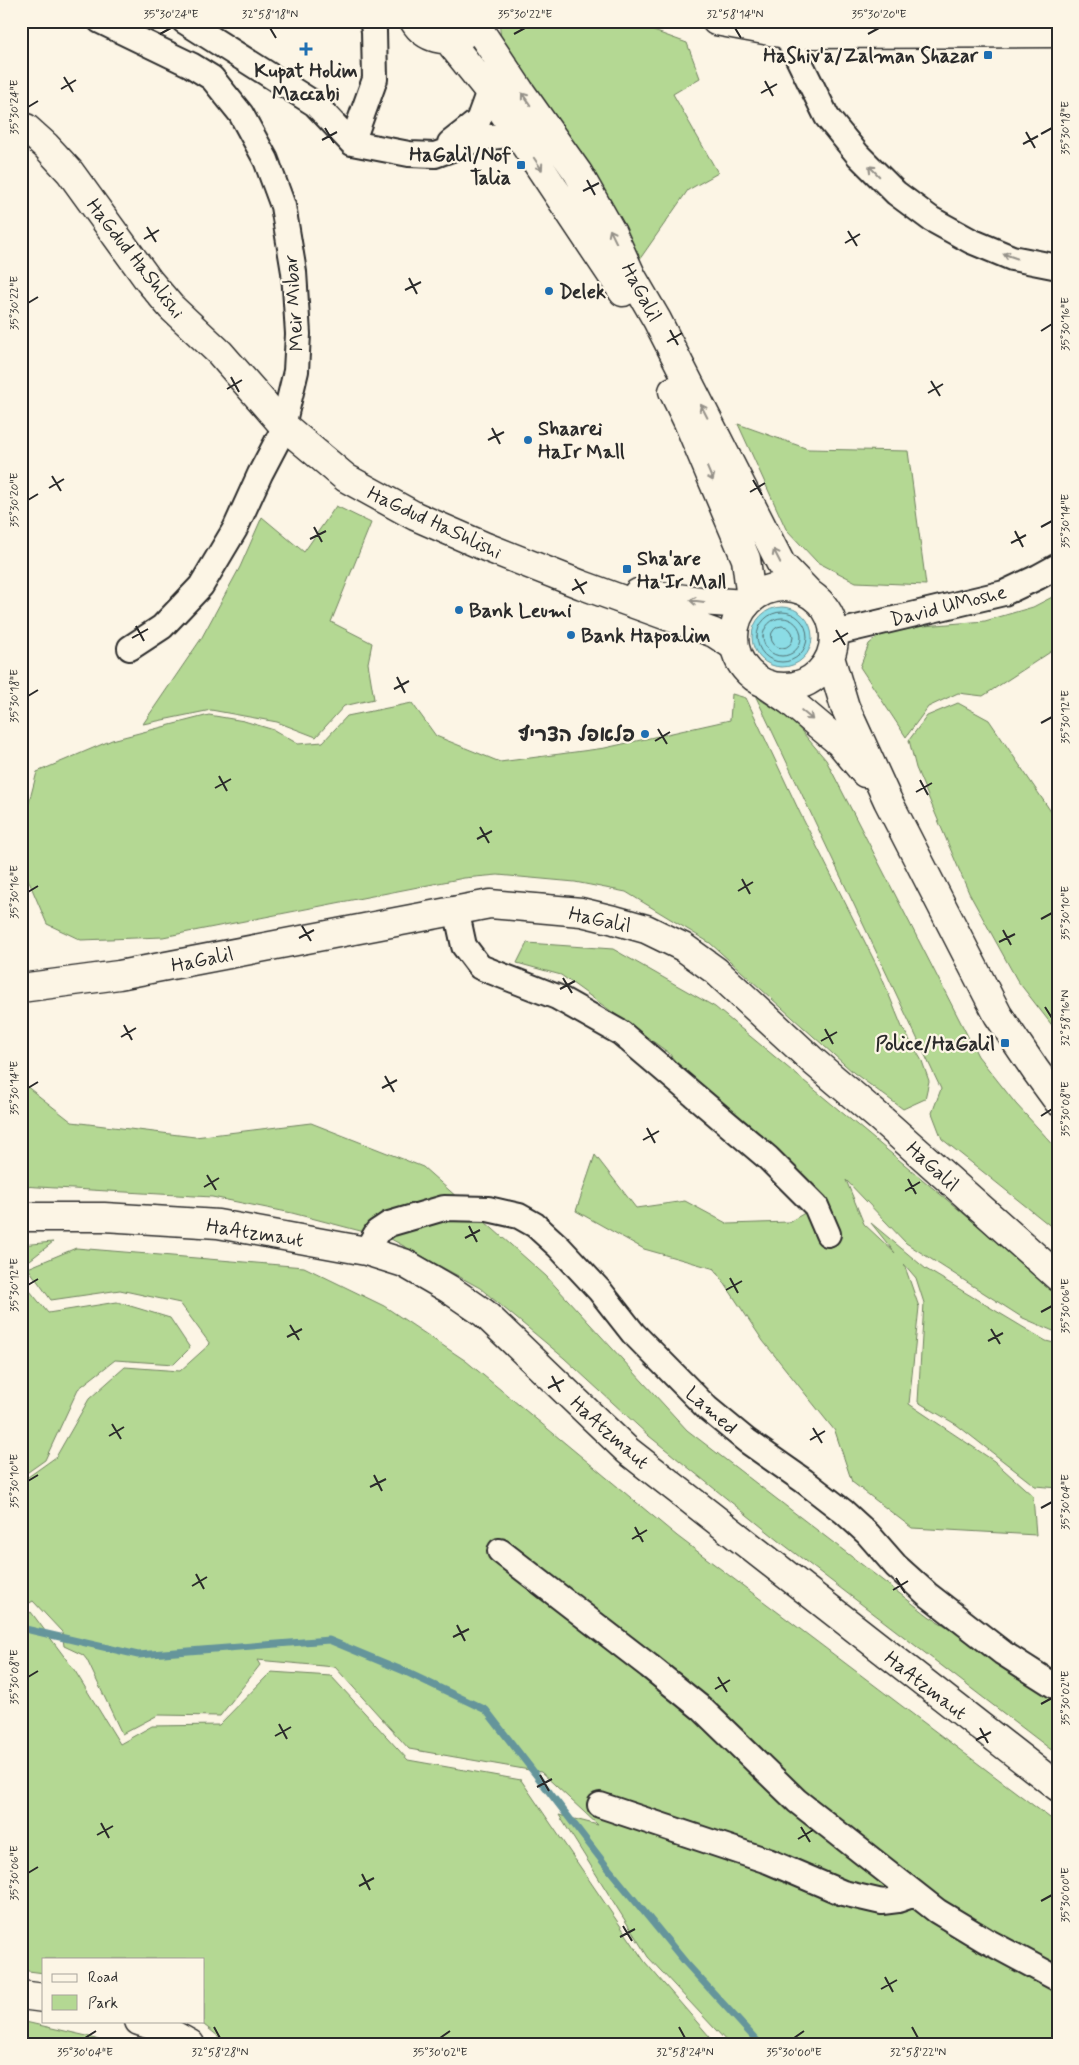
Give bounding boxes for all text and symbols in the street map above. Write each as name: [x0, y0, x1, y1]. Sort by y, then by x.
text: 35°30'24"E: [143, 7, 199, 23]
text: 32°58'18"N: [242, 7, 298, 23]
text: 35°30'22"E: [498, 7, 552, 23]
text: 32°58'14"N: [706, 7, 764, 23]
text: 35°30'20"E: [852, 7, 906, 23]
marker: Kupat Holim Maccabi: [299, 42, 313, 56]
place label: HaShiv'a/Zalman Shazar: [763, 43, 979, 70]
marker: HaShiv'a/Zalman Shazar: [982, 49, 994, 61]
place label: Kupat Holim Maccabi: [254, 58, 358, 108]
text: 35°30'24"E: [7, 79, 23, 135]
one-way arrow: [521, 93, 531, 107]
text: 35°30'18"E: [1058, 101, 1074, 155]
place label: HaGalil/Nof Talia: [409, 142, 511, 192]
one-way arrow: [533, 157, 543, 171]
marker: HaGalil/Nof Talia: [515, 159, 527, 171]
one-way arrow: [868, 165, 880, 177]
street label: HaGdud HaShlishi: [79, 193, 190, 325]
one-way arrow: [608, 229, 617, 244]
one-way arrow: [1003, 251, 1019, 261]
street label: Meir Mibar: [278, 253, 311, 352]
street label: HaGalil: [614, 259, 667, 327]
text: 35°30'22"E: [7, 276, 23, 330]
place label: Delek: [559, 279, 606, 306]
marker: Delek: [543, 285, 555, 297]
text: 35°30'16"E: [1058, 297, 1074, 351]
one-way arrow: [699, 404, 708, 419]
place label: Shaarei HaIr Mall: [538, 416, 625, 466]
marker: Shaarei HaIr Mall: [522, 434, 534, 446]
one-way arrow: [706, 466, 715, 481]
text: 35°30'20"E: [7, 473, 23, 527]
street label: HaGdud HaShlishi: [363, 480, 506, 566]
text: 35°30'14"E: [1058, 494, 1074, 548]
place label: Sha'are Ha'Ir Mall: [637, 546, 726, 596]
one-way arrow: [772, 549, 782, 564]
marker: Sha'are Ha'Ir Mall: [621, 563, 633, 575]
street label: David UMoshe: [887, 579, 1010, 634]
one-way arrow: [690, 596, 706, 606]
place label: Bank Leumi: [469, 598, 572, 625]
marker: Bank Leumi: [453, 604, 465, 616]
place label: Bank Hapoalim: [581, 623, 710, 650]
marker: Bank Hapoalim: [565, 629, 577, 641]
text: 35°30'18"E: [7, 669, 23, 723]
text: 35°30'12"E: [1058, 690, 1074, 744]
one-way arrow: [800, 709, 813, 720]
place label: פלאפל הצריף: [518, 722, 635, 749]
marker: פלאפל הצריף: [639, 728, 651, 740]
text: 35°30'16"E: [7, 865, 23, 919]
text: 35°30'10"E: [1058, 886, 1074, 940]
street label: HaGalil: [566, 901, 633, 940]
street label: HaGalil: [169, 941, 236, 980]
text: 32°58'16"N: [1058, 990, 1074, 1046]
place label: Police/HaGalil: [876, 1031, 995, 1058]
marker: Police/HaGalil: [999, 1037, 1011, 1049]
text: 35°30'14"E: [7, 1061, 23, 1115]
text: 35°30'08"E: [1058, 1081, 1074, 1137]
street label: HaGalil: [900, 1136, 964, 1198]
street label: HaAtzmaut: [204, 1212, 305, 1254]
text: 35°30'12"E: [7, 1258, 23, 1312]
text: 35°30'06"E: [1058, 1278, 1074, 1334]
street label: Lamed: [679, 1381, 743, 1441]
street label: HaAtzmaut: [564, 1390, 654, 1476]
text: 35°30'10"E: [7, 1454, 23, 1508]
text: 35°30'04"E: [1058, 1474, 1074, 1530]
street label: HaAtzmaut: [878, 1645, 972, 1727]
text: 35°30'08"E: [7, 1649, 23, 1705]
text: 35°30'02"E: [1058, 1670, 1074, 1726]
text: 35°30'06"E: [7, 1845, 23, 1901]
text: 35°30'00"E: [1058, 1867, 1074, 1923]
legend: [42, 1958, 205, 2022]
text: Road: [88, 1968, 118, 1988]
text: Park: [88, 1994, 118, 2014]
text: 35°30'04"E: [57, 2045, 113, 2061]
text: 32°58'28"N: [192, 2045, 248, 2061]
text: 35°30'02"E: [412, 2045, 468, 2061]
text: 32°58'24"N: [656, 2045, 714, 2061]
text: 35°30'00"E: [766, 2045, 822, 2061]
text: 32°58'22"N: [890, 2045, 946, 2061]

